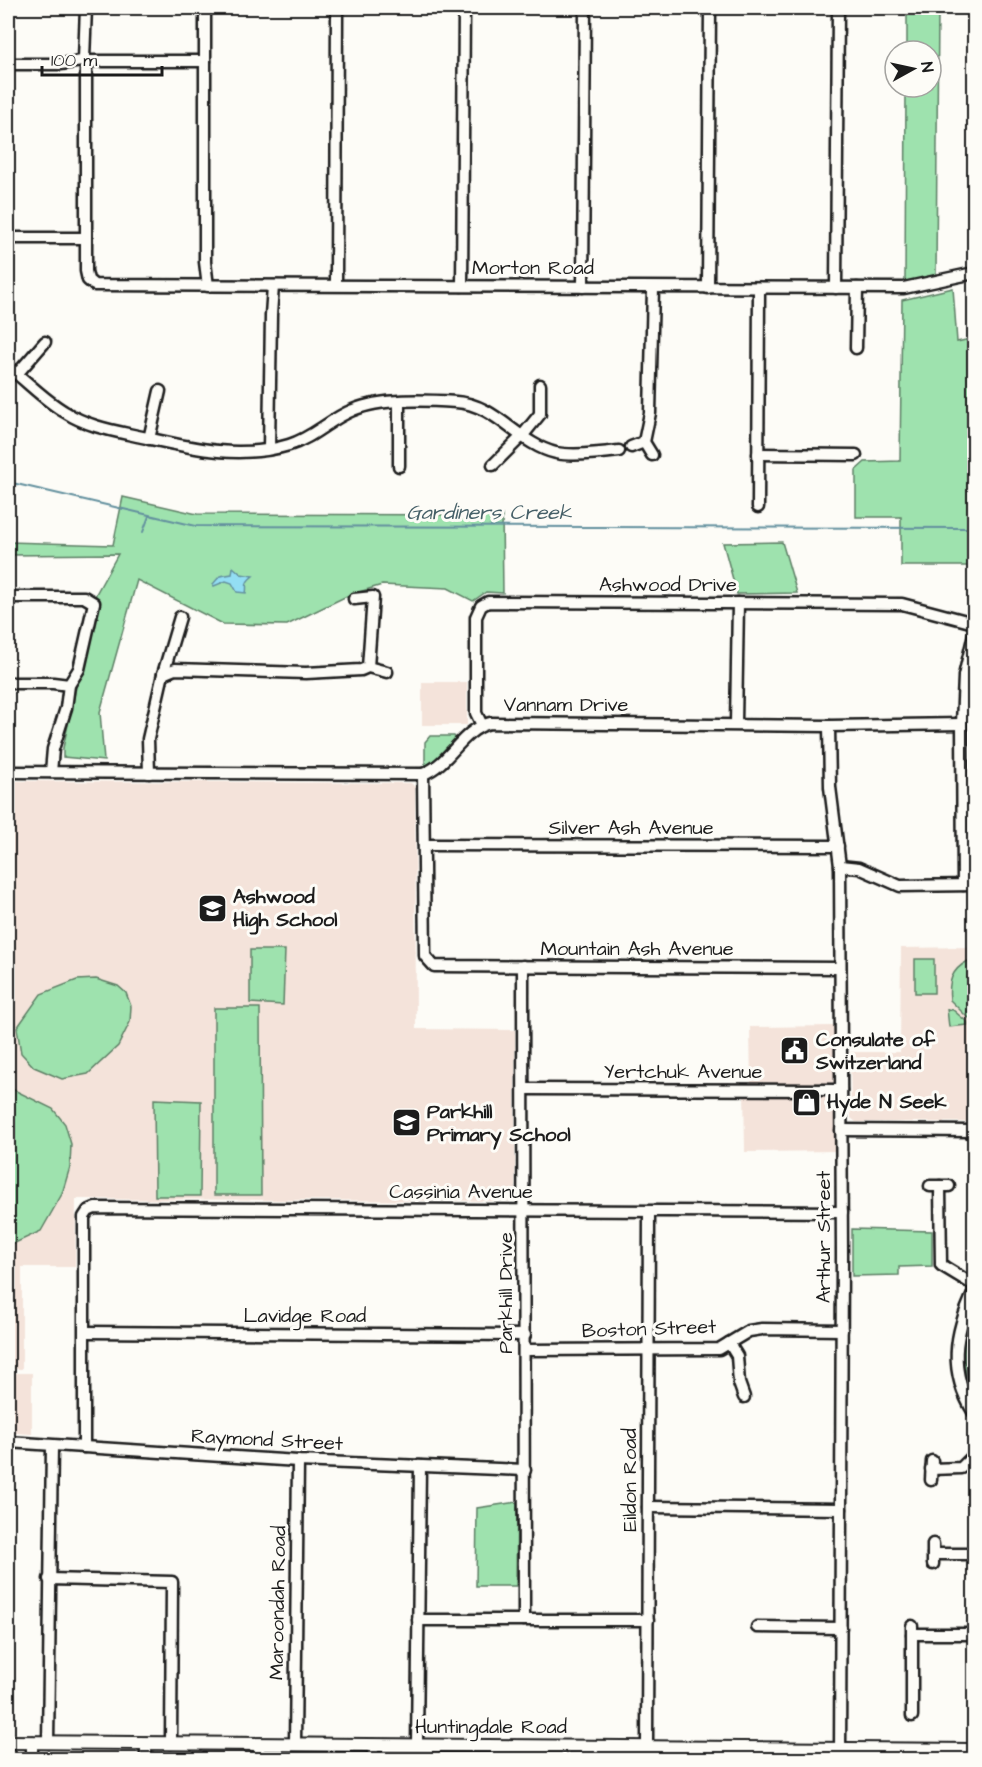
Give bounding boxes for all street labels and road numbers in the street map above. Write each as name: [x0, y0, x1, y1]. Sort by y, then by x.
street label: Morton Road: [472, 254, 594, 282]
street label: Ashwood Drive: [599, 571, 737, 599]
street label: Vannam Drive: [504, 691, 629, 719]
street label: Silver Ash Avenue: [549, 814, 714, 842]
street label: Mountain Ash Avenue: [541, 935, 734, 963]
street label: Yertchuk Avenue: [604, 1058, 762, 1086]
street label: Arthur Street: [810, 1171, 838, 1303]
street label: Cassinia Avenue: [389, 1178, 533, 1206]
street label: Parkhill Drive: [492, 1232, 520, 1354]
street label: Lavidge Road: [244, 1302, 366, 1331]
street label: Boston Street: [581, 1313, 717, 1345]
street label: Raymond Street: [190, 1422, 344, 1459]
street label: Eildon Road: [616, 1428, 644, 1532]
street label: Maroondah Road: [263, 1526, 293, 1680]
street label: Huntingdale Road: [415, 1713, 567, 1742]

